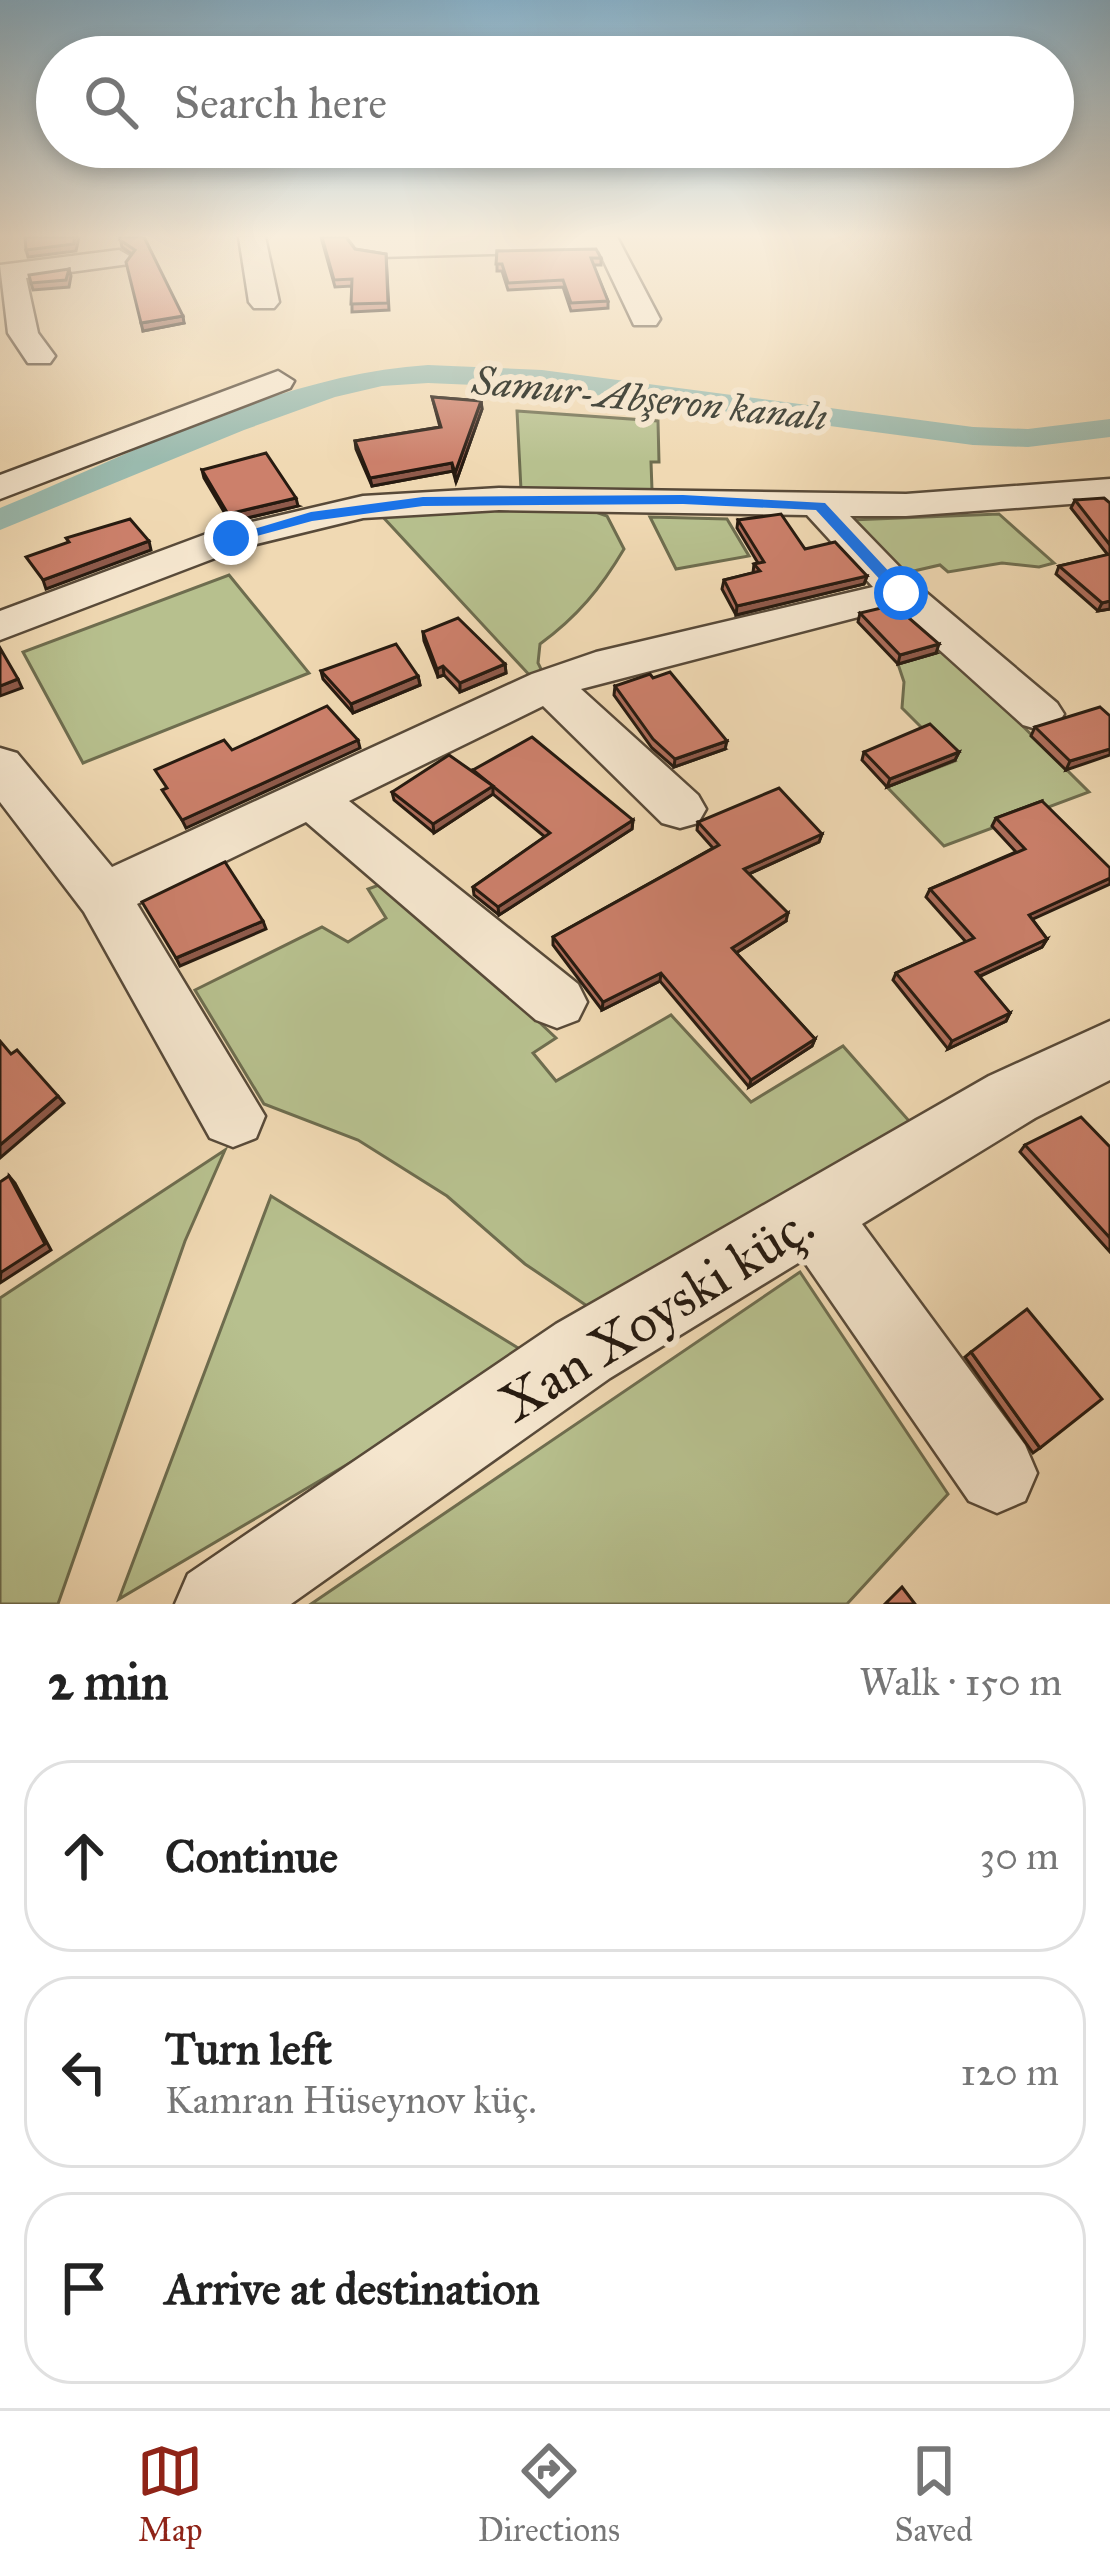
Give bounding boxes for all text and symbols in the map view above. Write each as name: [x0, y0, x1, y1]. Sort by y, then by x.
search box: [36, 36, 1074, 168]
icon: search: [78, 69, 144, 135]
text: Search here: [174, 75, 387, 130]
water label: Samur-Abşeron kanalı: [469, 356, 830, 441]
route end: [204, 511, 258, 565]
route start: [874, 566, 928, 620]
street label: Xan Xoyski küç.: [488, 1191, 825, 1436]
text: 2 min: [48, 1651, 169, 1713]
text: Walk · 150 m: [859, 1658, 1062, 1706]
icon: ahead: [51, 1823, 117, 1889]
text: Continue: [165, 1829, 338, 1884]
text: 30 m: [980, 1832, 1059, 1880]
text: Turn left: [165, 2021, 332, 2076]
icon: left: [51, 2039, 117, 2105]
text: 120 m: [960, 2048, 1059, 2096]
text: Kamran Hüseynov küç.: [165, 2076, 537, 2124]
icon: arrive: [51, 2255, 117, 2321]
text: Arrive at destination: [165, 2261, 540, 2316]
tab: Map: [137, 2438, 203, 2550]
tab: Directions: [478, 2438, 620, 2550]
tab: Saved: [894, 2438, 973, 2550]

